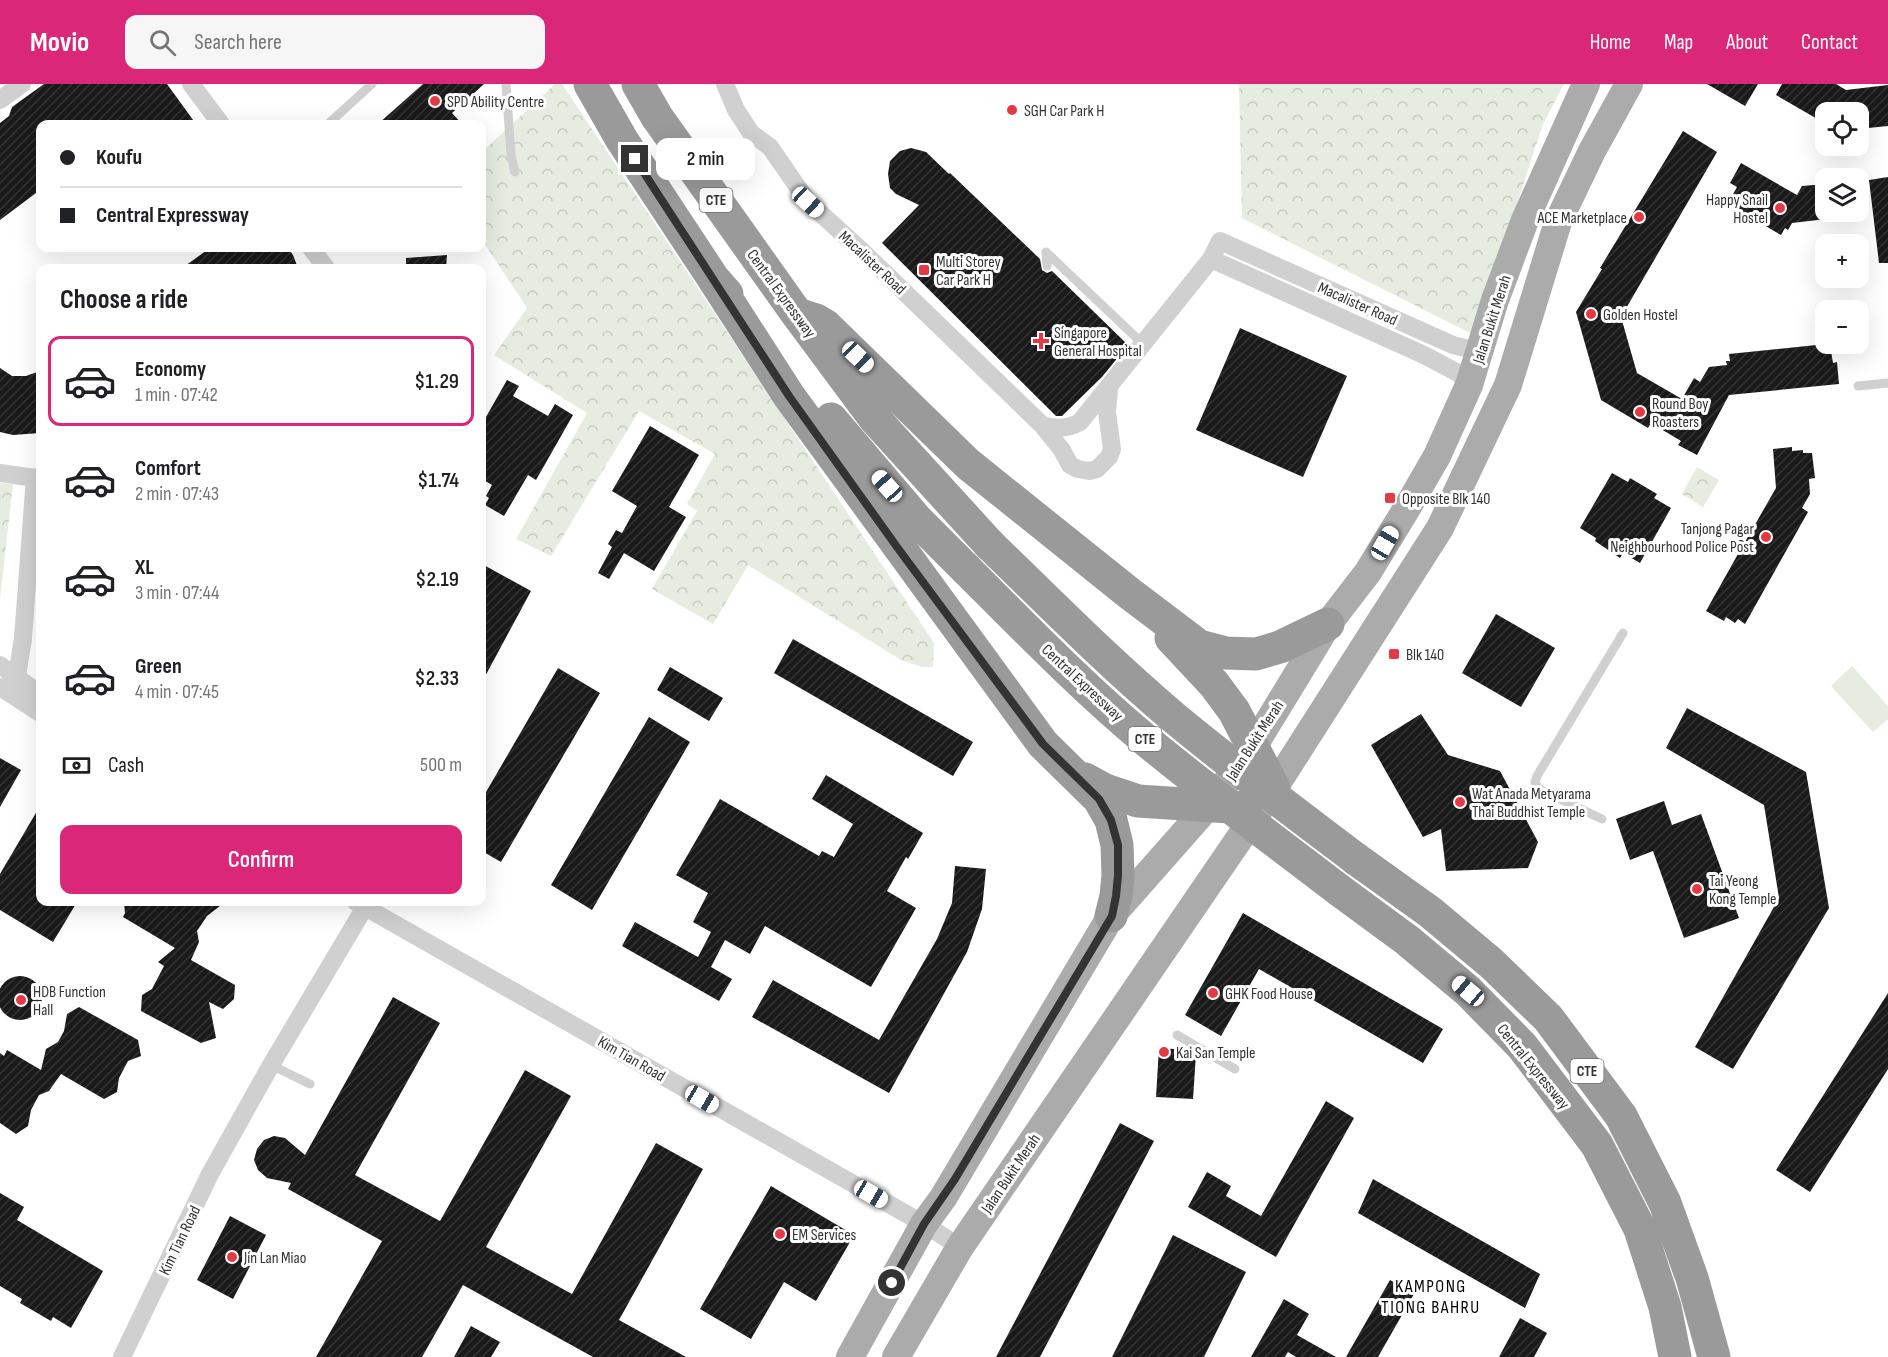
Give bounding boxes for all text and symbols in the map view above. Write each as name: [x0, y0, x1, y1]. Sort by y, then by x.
search box: [125, 15, 545, 69]
text: Movio: [30, 26, 89, 59]
icon: search: [146, 26, 179, 59]
text: Search here: [194, 29, 282, 56]
text: Home: [1590, 30, 1631, 55]
text: Map: [1664, 30, 1693, 55]
text: About: [1726, 30, 1768, 55]
text: Contact: [1801, 30, 1858, 55]
place label: SPD Ability Centre: [447, 93, 544, 112]
marker: SPD Ability Centre: [428, 94, 442, 108]
place label: SGH Car Park H: [1024, 102, 1104, 121]
map controls: [1815, 102, 1869, 354]
button: locate: [1815, 102, 1869, 156]
marker: SGH Car Park H: [1005, 103, 1019, 117]
callout: 2 min: [656, 138, 755, 180]
text: Koufu: [96, 144, 142, 171]
route end: [621, 145, 648, 172]
text: 2 min: [687, 147, 724, 171]
button: layers: [1815, 168, 1869, 222]
car: [789, 183, 827, 221]
road number: CTE: [700, 188, 732, 212]
place label: Happy Snail Hostel: [1706, 191, 1768, 228]
marker: Happy Snail Hostel: [1773, 201, 1787, 215]
text: Central Expressway: [96, 202, 249, 229]
place label: ACE Marketplace: [1536, 209, 1627, 228]
marker: ACE Marketplace: [1632, 210, 1646, 224]
street label: Macalister Road: [834, 227, 910, 299]
button: +: [1815, 234, 1869, 288]
street label: Central Expressway: [742, 246, 819, 342]
place label: Multi Storey Car Park H: [936, 253, 1001, 290]
marker: Multi Storey Car Park H: [917, 263, 931, 277]
street label: Jalan Bukit Merah: [1469, 273, 1516, 367]
street label: Macalister Road: [1315, 278, 1400, 330]
text: Choose a ride: [60, 284, 188, 316]
button: −: [1815, 300, 1869, 354]
place label: Golden Hostel: [1603, 306, 1678, 325]
marker: Golden Hostel: [1584, 307, 1598, 321]
place label: Singapore General Hospital: [1054, 324, 1142, 361]
marker: Singapore General Hospital: [1032, 332, 1050, 350]
car: [839, 338, 877, 376]
icon: car: [63, 354, 117, 408]
text: Economy: [135, 356, 206, 383]
text: $1.29: [414, 368, 459, 395]
text: 1 min · 07:42: [135, 383, 218, 407]
place label: Round Boy Roasters: [1652, 395, 1708, 432]
marker: Round Boy Roasters: [1633, 405, 1647, 419]
icon: car: [63, 453, 117, 507]
text: Comfort: [135, 455, 201, 482]
text: $1.74: [417, 467, 459, 494]
car: [868, 467, 906, 505]
text: 2 min · 07:43: [135, 482, 219, 506]
place label: Opposite Blk 140: [1402, 490, 1490, 509]
marker: Opposite Blk 140: [1383, 491, 1397, 505]
place label: Tanjong Pagar Neighbourhood Police Post: [1610, 520, 1754, 557]
car: [1368, 523, 1402, 563]
marker: Tanjong Pagar Neighbourhood Police Post: [1759, 530, 1773, 544]
icon: car: [63, 552, 117, 606]
text: XL: [135, 554, 154, 581]
text: $2.19: [415, 566, 459, 593]
text: 3 min · 07:44: [135, 581, 219, 605]
street label: Central Expressway: [1037, 641, 1127, 726]
place label: Blk 140: [1406, 646, 1444, 665]
marker: Blk 140: [1387, 647, 1401, 661]
icon: car: [63, 651, 117, 705]
text: Green: [135, 653, 182, 680]
text: $2.33: [415, 665, 459, 692]
text: 4 min · 07:45: [135, 680, 219, 704]
street label: Jalan Bukit Merah: [1222, 697, 1288, 785]
road number: CTE: [1128, 727, 1162, 751]
icon: cash: [60, 749, 93, 782]
text: Cash: [108, 752, 144, 779]
text: 500 m: [420, 753, 462, 777]
place label: Wat Anada Metyarama Thai Buddhist Temple: [1472, 785, 1591, 822]
marker: Wat Anada Metyarama Thai Buddhist Temple: [1453, 795, 1467, 809]
button: Confirm: [60, 825, 462, 894]
place label: Tai Yeong Kong Temple: [1709, 872, 1777, 909]
marker: Tai Yeong Kong Temple: [1690, 882, 1704, 896]
car: [1448, 973, 1488, 1009]
place label: HDB Function Hall: [33, 983, 106, 1020]
place label: GHK Food House: [1225, 985, 1313, 1004]
marker: GHK Food House: [1206, 986, 1220, 1000]
marker: HDB Function Hall: [14, 993, 28, 1007]
street label: Central Expressway: [1493, 1020, 1573, 1113]
street label: Kim Tian Road: [594, 1032, 668, 1086]
place label: Kai San Temple: [1176, 1044, 1255, 1063]
marker: Kai San Temple: [1157, 1045, 1171, 1059]
road number: CTE: [1570, 1059, 1604, 1083]
car: [682, 1082, 722, 1116]
street label: Jalan Bukit Merah: [977, 1131, 1045, 1218]
car: [851, 1177, 891, 1211]
street label: Kim Tian Road: [155, 1203, 205, 1278]
place label: EM Services: [792, 1226, 857, 1245]
marker: EM Services: [773, 1227, 787, 1241]
place label: Jin Lan Miao: [243, 1249, 306, 1268]
marker: Jin Lan Miao: [225, 1250, 239, 1264]
route start: [878, 1269, 905, 1296]
district label: KAMPONG TIONG BAHRU: [1381, 1276, 1481, 1318]

